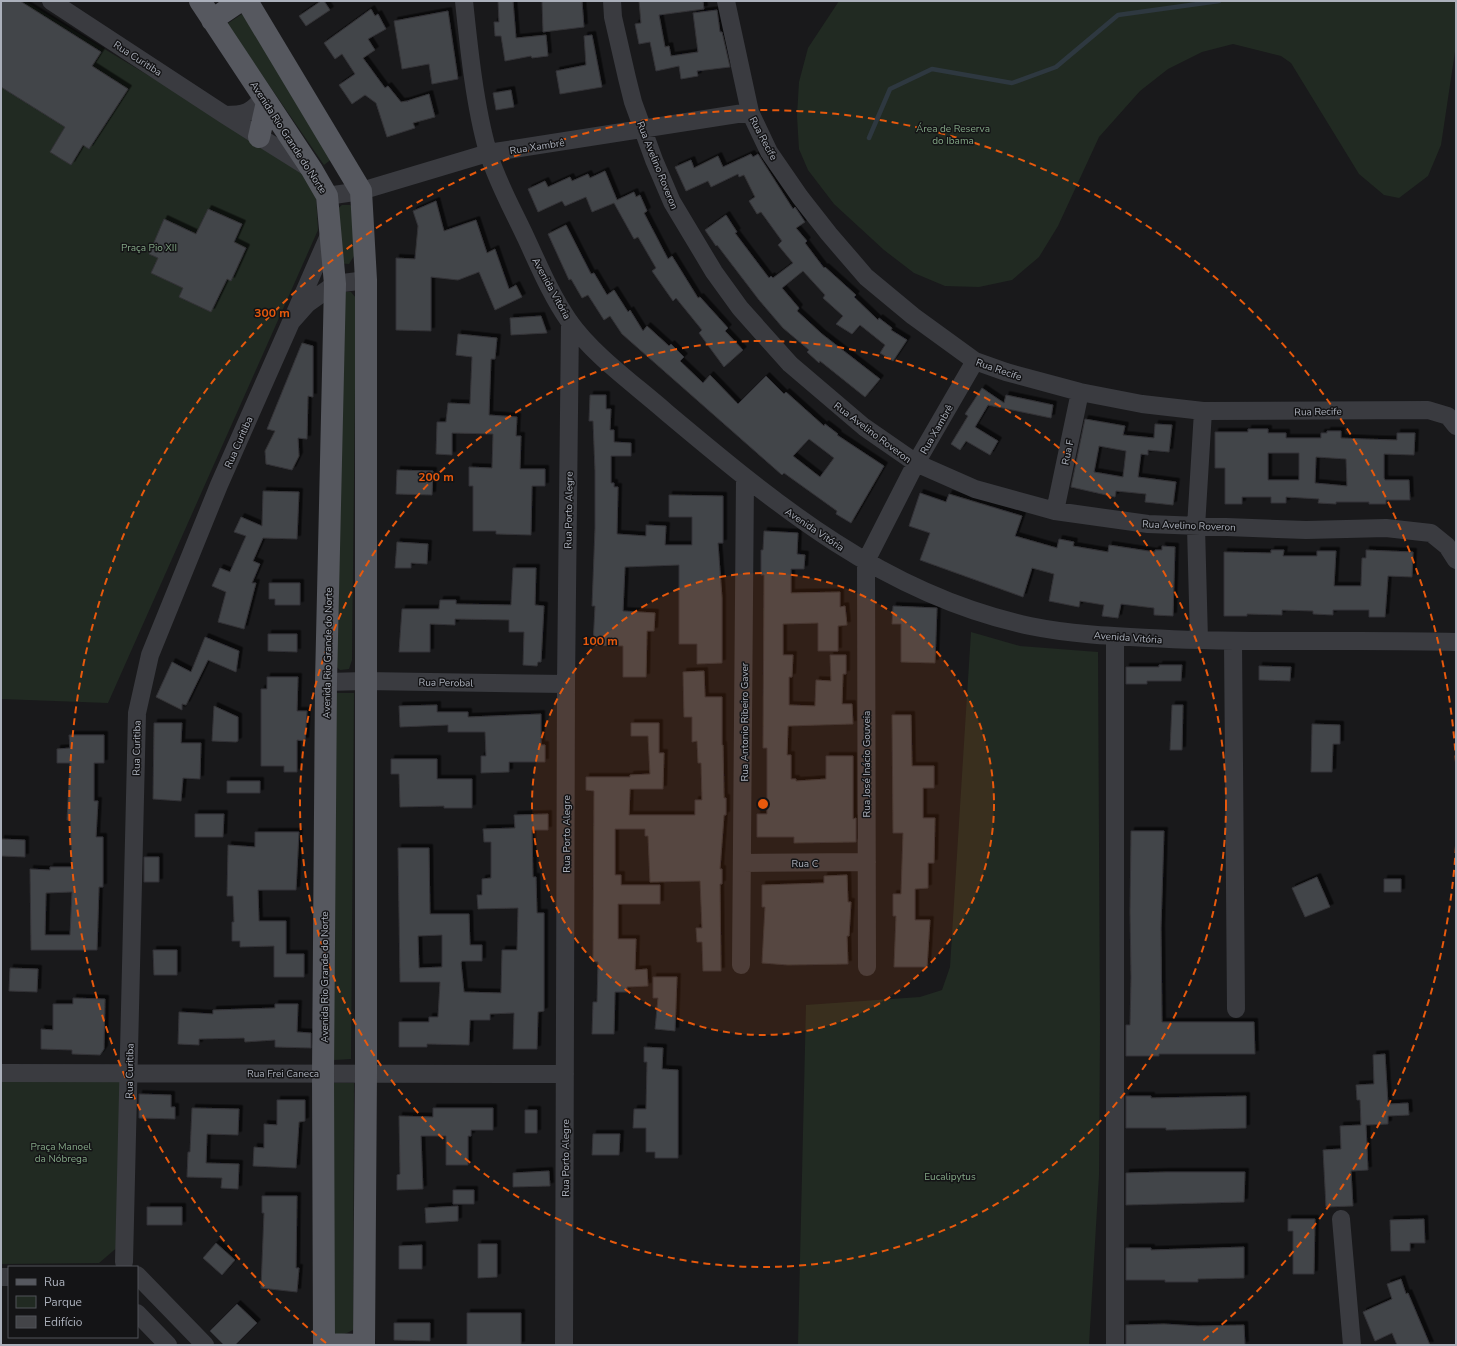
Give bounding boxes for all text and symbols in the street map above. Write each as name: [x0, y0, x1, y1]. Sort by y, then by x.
street label: Rua Curitiba: [110, 38, 164, 80]
street label: Avenida Rio Grande do Norte: [247, 79, 330, 196]
street label: Rua Recife: [746, 114, 780, 163]
street label: Rua Avelino Roveron: [633, 119, 681, 212]
park label: Área de Reserva do Ibama: [916, 122, 990, 148]
street label: Rua Xambrê: [509, 136, 566, 158]
park label: Praça Pio XII: [121, 241, 177, 255]
street label: Avenida Vitória: [528, 255, 574, 322]
text: 300 m: [254, 305, 290, 321]
street label: Rua Recife: [974, 356, 1023, 384]
street label: Rua Avelino Roveron: [831, 399, 914, 467]
street label: Rua Xambrê: [917, 402, 957, 457]
street label: Rua Recife: [1294, 405, 1342, 419]
street label: Rua Curitiba: [221, 414, 257, 470]
street label: Rua F: [1058, 438, 1078, 466]
text: 200 m: [418, 469, 454, 485]
street label: Rua Porto Alegre: [561, 471, 577, 549]
street label: Avenida Vitória: [782, 505, 847, 555]
street label: Rua Avelino Roveron: [1142, 517, 1236, 535]
street label: Avenida Rio Grande do Norte: [320, 587, 336, 719]
street label: Avenida Vitória: [1093, 629, 1163, 647]
text: 100 m: [582, 633, 618, 649]
street label: Rua Antonio Ribeiro Gaver: [738, 662, 752, 781]
street label: Rua Perobal: [418, 676, 474, 690]
street label: Rua José Inácio Gouveia: [860, 711, 874, 817]
street label: Rua Curitiba: [130, 720, 144, 776]
street label: Rua Porto Alegre: [560, 795, 574, 873]
centre of rings: [756, 797, 770, 811]
street label: Rua C: [792, 857, 819, 871]
street label: Avenida Rio Grande do Norte: [318, 911, 332, 1043]
street label: Rua Curitiba: [123, 1043, 137, 1099]
street label: Rua Frei Caneca: [247, 1067, 319, 1081]
street label: Rua Porto Alegre: [559, 1119, 573, 1197]
park label: Praça Manoel da Nóbrega: [31, 1140, 91, 1166]
park label: Eucalipytus: [924, 1170, 976, 1184]
legend: [8, 1266, 138, 1338]
text: Rua: [44, 1274, 65, 1290]
text: Parque: [44, 1294, 82, 1310]
text: Edifício: [44, 1314, 83, 1330]

